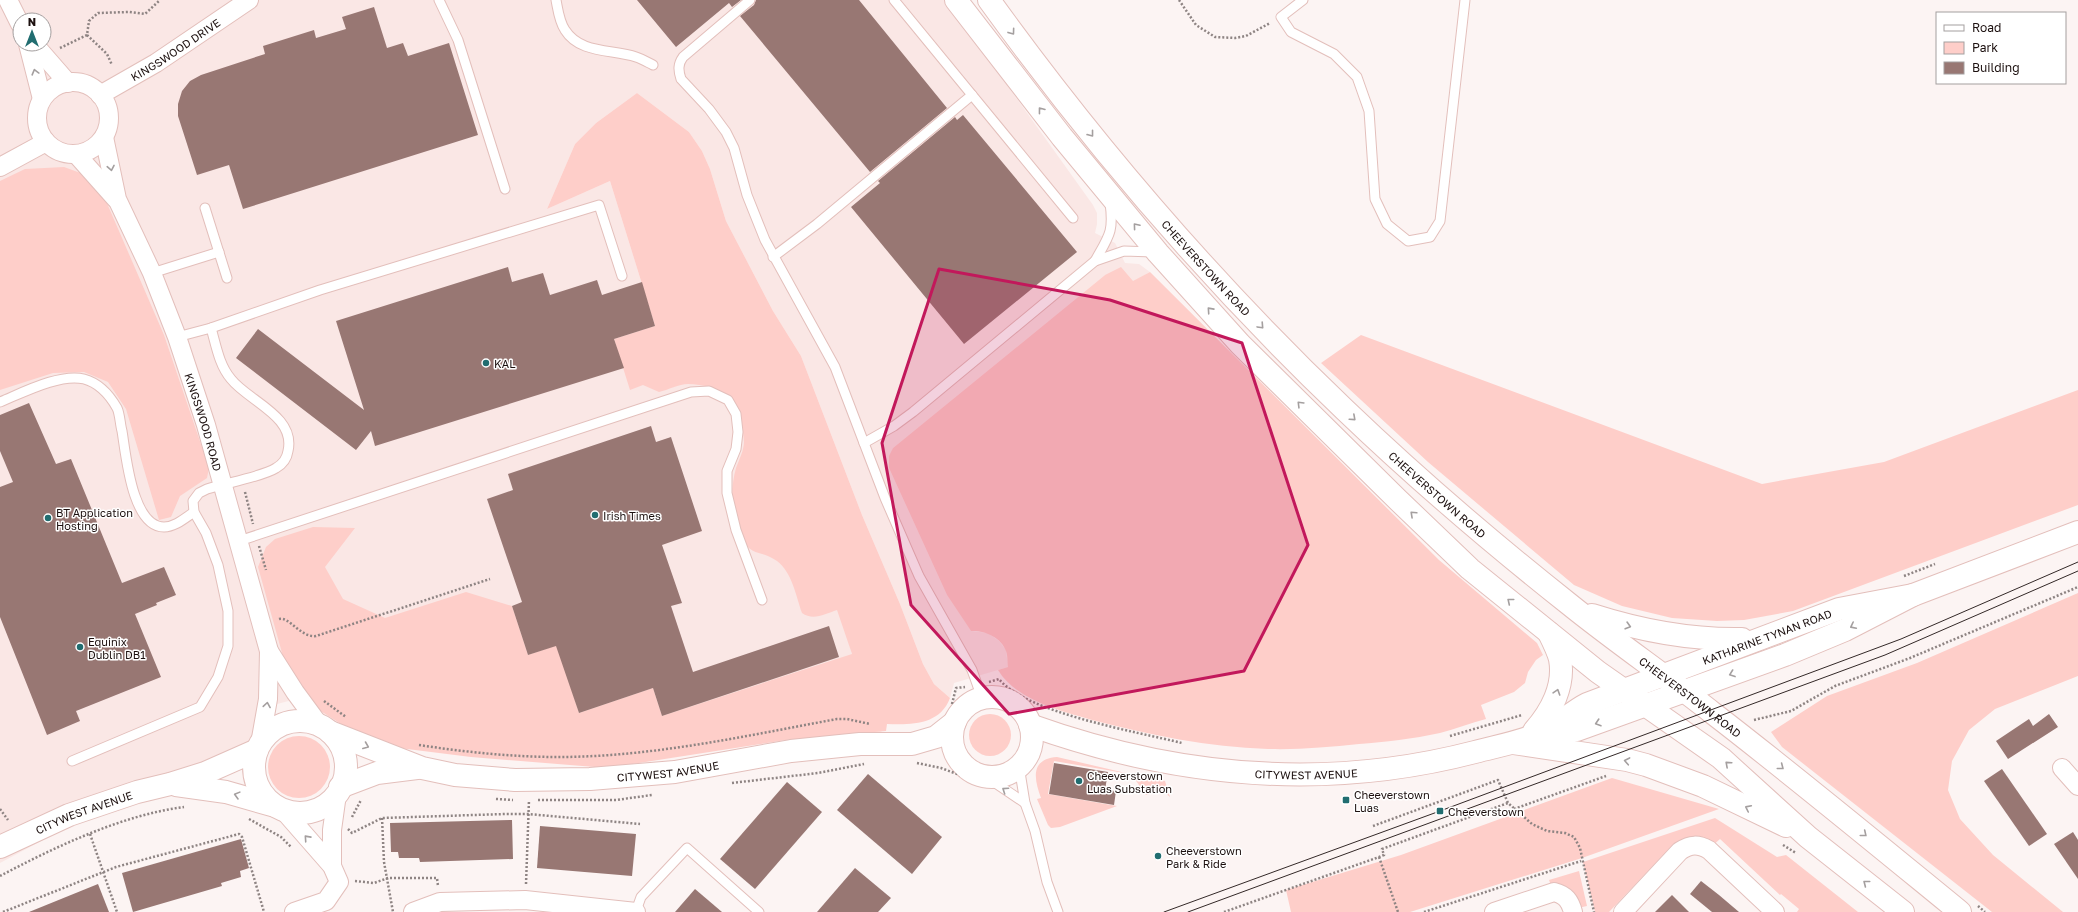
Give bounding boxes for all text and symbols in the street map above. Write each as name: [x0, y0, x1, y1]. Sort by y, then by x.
north arrow: [12, 12, 52, 52]
legend: [1936, 12, 2066, 84]
text: N: [28, 15, 36, 28]
street label: KINGSWOOD DRIVE: [128, 15, 222, 83]
text: Road: [1972, 20, 2001, 35]
one-way arrow: [1007, 27, 1014, 34]
text: Park: [1972, 40, 1998, 55]
text: Building: [1972, 60, 2020, 75]
one-way arrow: [31, 68, 40, 75]
one-way arrow: [1039, 108, 1046, 115]
one-way arrow: [1087, 130, 1094, 137]
one-way arrow: [106, 165, 114, 171]
street label: CHEEVERSTOWN ROAD: [1160, 217, 1254, 318]
one-way arrow: [1133, 224, 1140, 231]
one-way arrow: [1207, 308, 1214, 315]
one-way arrow: [1256, 321, 1264, 329]
place label: KAL: [494, 357, 516, 370]
marker: KAL: [481, 358, 491, 368]
street label: KINGSWOOD ROAD: [183, 371, 225, 473]
one-way arrow: [1297, 401, 1305, 409]
one-way arrow: [1349, 413, 1356, 420]
street label: CHEEVERSTOWN ROAD: [1387, 448, 1489, 540]
place label: BT Application Hosting: [56, 506, 133, 532]
place label: Irish Times: [603, 509, 661, 522]
marker: Irish Times: [590, 510, 600, 520]
one-way arrow: [1410, 512, 1418, 519]
marker: BT Application Hosting: [43, 513, 53, 523]
one-way arrow: [1507, 598, 1515, 605]
street label: KATHARINE TYNAN ROAD: [1700, 606, 1834, 667]
one-way arrow: [1624, 621, 1631, 630]
one-way arrow: [1850, 621, 1857, 629]
place label: Equinix Dublin DB1: [88, 635, 146, 661]
marker: Equinix Dublin DB1: [75, 642, 85, 652]
street label: CHEEVERSTOWN ROAD: [1637, 654, 1744, 740]
one-way arrow: [1729, 669, 1736, 677]
one-way arrow: [1552, 689, 1561, 696]
one-way arrow: [262, 702, 271, 708]
one-way arrow: [1594, 719, 1601, 727]
one-way arrow: [363, 742, 370, 750]
one-way arrow: [1624, 757, 1631, 765]
street label: CITYWEST AVENUE: [616, 758, 720, 783]
one-way arrow: [1725, 762, 1732, 769]
one-way arrow: [1777, 763, 1784, 770]
street label: CITYWEST AVENUE: [1254, 765, 1358, 781]
place label: Cheeverstown Luas Substation: [1087, 769, 1172, 795]
marker: Cheeverstown Luas Substation: [1074, 776, 1084, 786]
street label: CITYWEST AVENUE: [33, 787, 134, 836]
one-way arrow: [1002, 787, 1009, 795]
place label: Cheeverstown Luas: [1354, 788, 1430, 814]
one-way arrow: [234, 791, 241, 800]
marker: Cheeverstown Luas: [1341, 795, 1351, 805]
place label: Cheeverstown: [1448, 805, 1524, 818]
one-way arrow: [1745, 805, 1752, 813]
marker: Cheeverstown: [1435, 806, 1445, 816]
one-way arrow: [1859, 829, 1866, 836]
one-way arrow: [305, 835, 312, 843]
place label: Cheeverstown Park & Ride: [1166, 844, 1242, 870]
marker: Cheeverstown Park & Ride: [1153, 851, 1163, 861]
one-way arrow: [1864, 881, 1871, 888]

